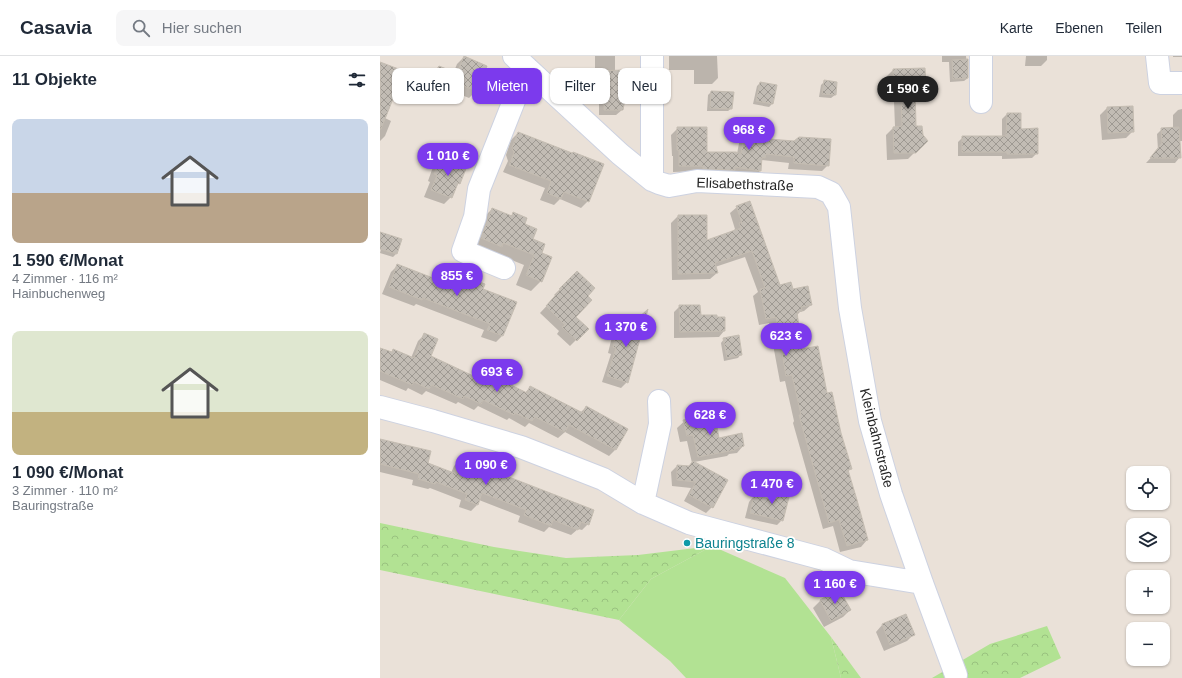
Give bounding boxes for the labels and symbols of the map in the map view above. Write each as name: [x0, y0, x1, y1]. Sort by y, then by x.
pin: 1 590 €: [871, 76, 945, 110]
pin: 968 €: [721, 117, 777, 151]
pin: 1 010 €: [411, 143, 485, 177]
street label: Elisabethstraße: [696, 174, 794, 194]
pin: 855 €: [429, 263, 485, 297]
pin: 1 370 €: [589, 314, 663, 348]
pin: 623 €: [758, 323, 814, 357]
pin: 693 €: [469, 359, 525, 393]
street label: Kleinbahnstraße: [857, 387, 897, 490]
pin: 628 €: [682, 402, 738, 436]
pin: 1 090 €: [449, 452, 523, 486]
pin: 1 470 €: [735, 471, 809, 505]
place label: Bauringstraße 8: [695, 535, 795, 551]
marker: Bauringstraße 8: [682, 538, 692, 548]
pin: 1 160 €: [798, 571, 872, 605]

